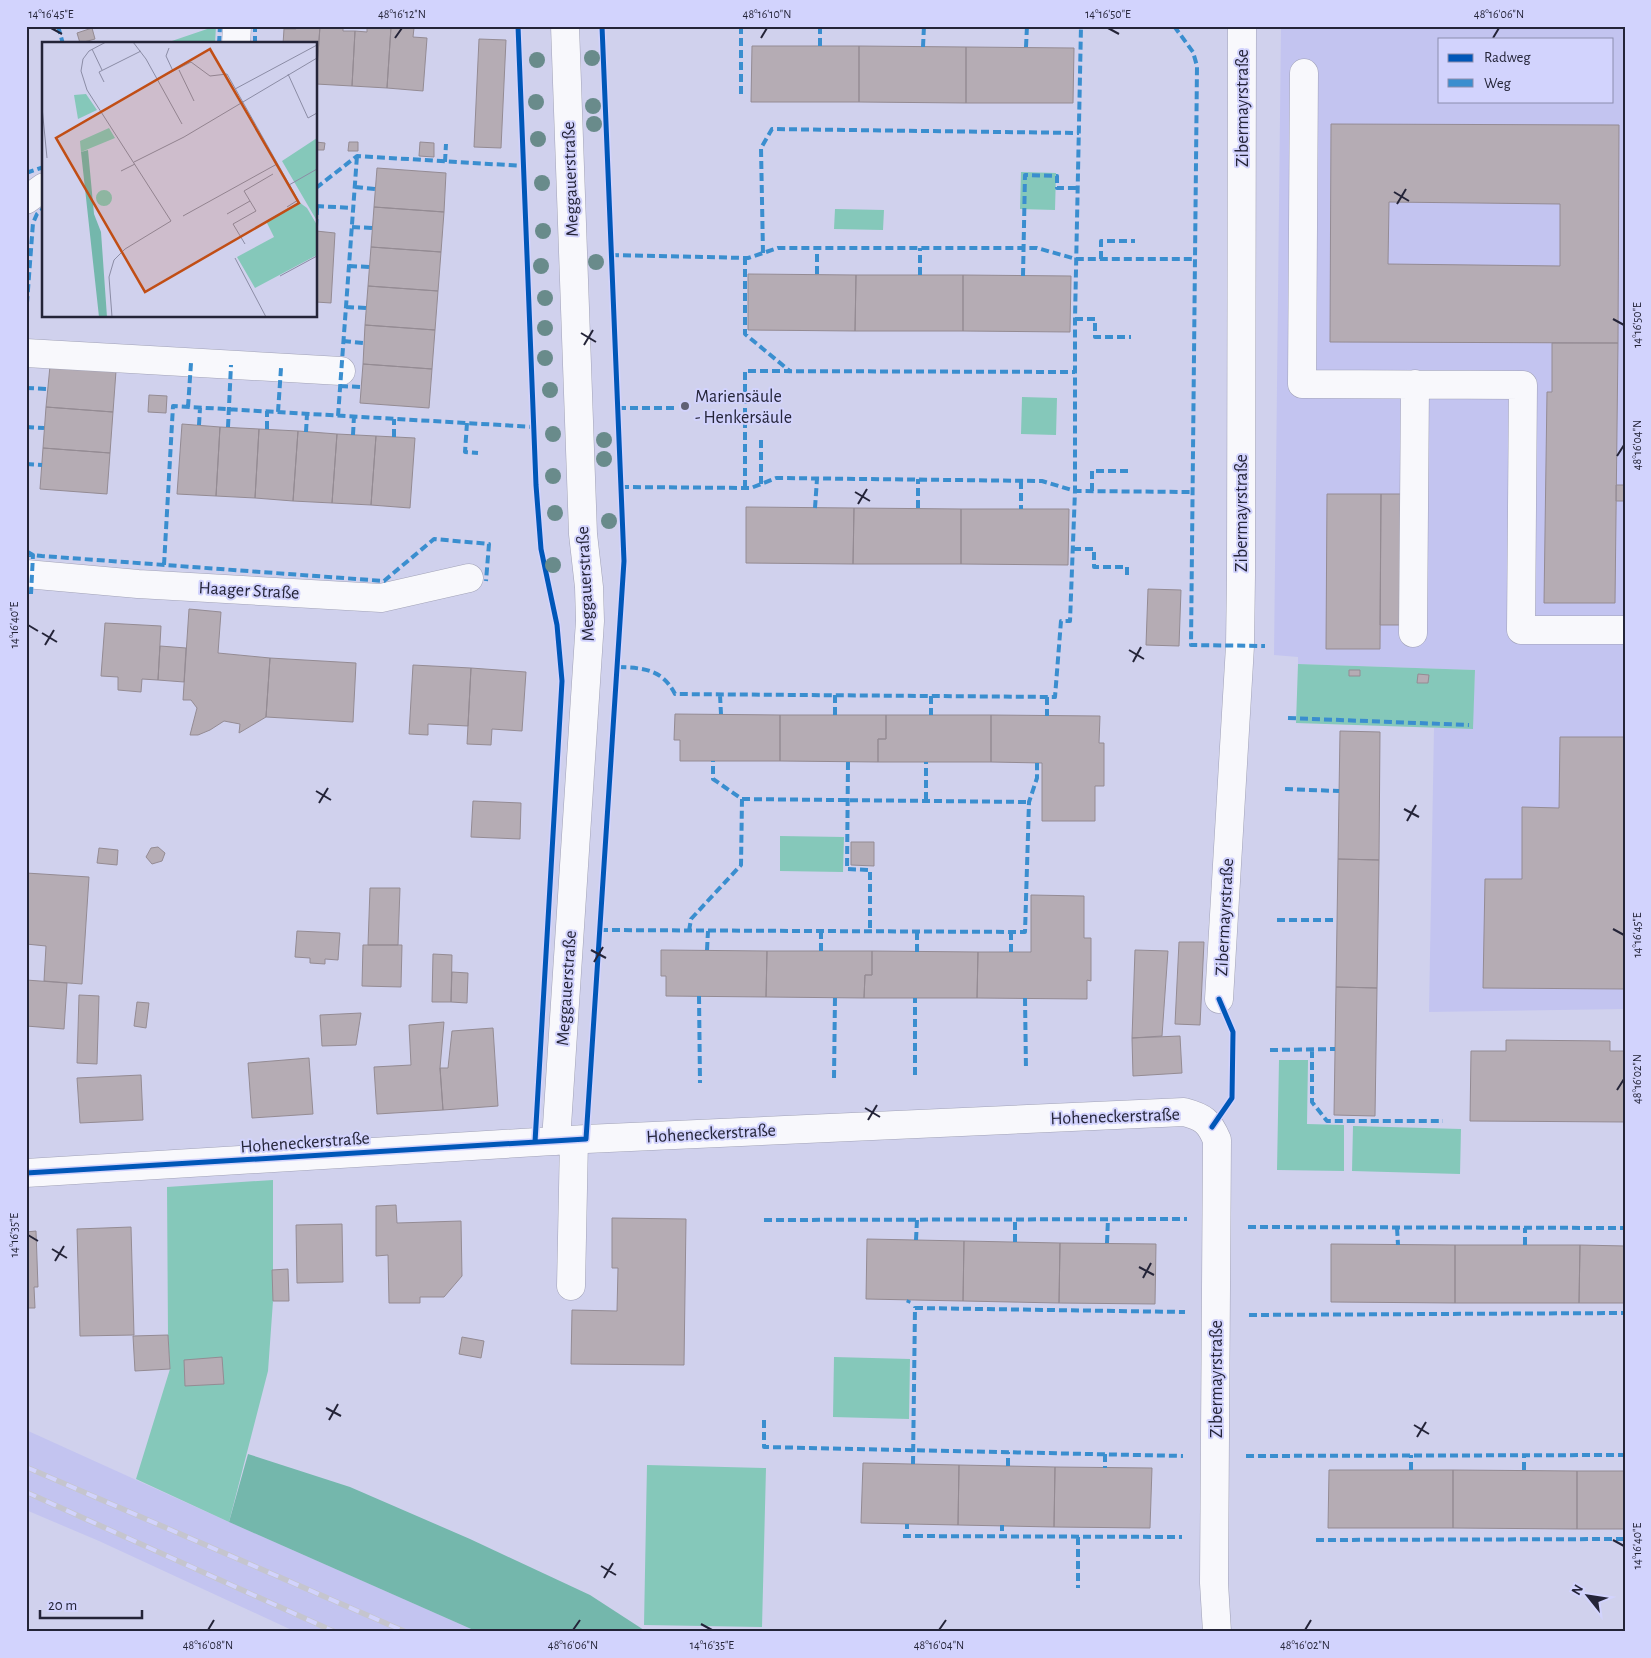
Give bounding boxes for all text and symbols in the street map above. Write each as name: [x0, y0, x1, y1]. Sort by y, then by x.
text: 14°16'45"E: [28, 8, 74, 20]
text: 48°16'12"N: [378, 8, 426, 20]
text: 48°16'10"N: [743, 8, 791, 20]
text: 14°16'50"E: [1085, 8, 1131, 20]
text: 48°16'06"N: [1474, 8, 1524, 20]
legend: [1438, 38, 1614, 102]
inset map: [42, 42, 318, 318]
street label: Zibermayrstraße: [1234, 49, 1252, 167]
text: Radweg: [1484, 50, 1531, 65]
text: Weg: [1484, 76, 1512, 91]
street label: Meggauerstraße: [560, 121, 582, 237]
text: 14°16'50"E: [1631, 302, 1643, 348]
place label: Mariensäule - Henkersäule: [695, 388, 792, 427]
marker: Mariensäule - Henkersäule: [679, 400, 691, 412]
text: 48°16'04"N: [1631, 420, 1643, 470]
street label: Zibermayrstraße: [1233, 454, 1251, 572]
street label: Meggauerstraße: [574, 526, 598, 642]
street label: Haager Straße: [198, 579, 300, 603]
text: 14°16'40"E: [8, 602, 20, 648]
street label: Zibermayrstraße: [1213, 858, 1237, 976]
text: 14°16'45"E: [1631, 912, 1643, 958]
street label: Meggauerstraße: [554, 930, 580, 1046]
text: 48°16'02"N: [1631, 1054, 1643, 1104]
street label: Hoheneckerstraße: [1050, 1106, 1180, 1128]
street label: Hoheneckerstraße: [646, 1122, 776, 1146]
street label: Hoheneckerstraße: [240, 1129, 370, 1156]
text: 14°16'35"E: [8, 1213, 20, 1257]
street label: Zibermayrstraße: [1208, 1320, 1226, 1438]
text: 14°16'40"E: [1631, 1523, 1643, 1569]
north arrow: [1564, 1570, 1614, 1620]
text: N: [1569, 1582, 1586, 1598]
scale bar: [40, 1588, 142, 1620]
text: 20 m: [48, 1598, 77, 1613]
text: 48°16'08"N: [183, 1639, 233, 1651]
text: 48°16'06"N: [548, 1639, 598, 1651]
text: 14°16'35"E: [690, 1639, 734, 1651]
text: 48°16'04"N: [914, 1639, 964, 1651]
text: 48°16'02"N: [1280, 1639, 1330, 1651]

